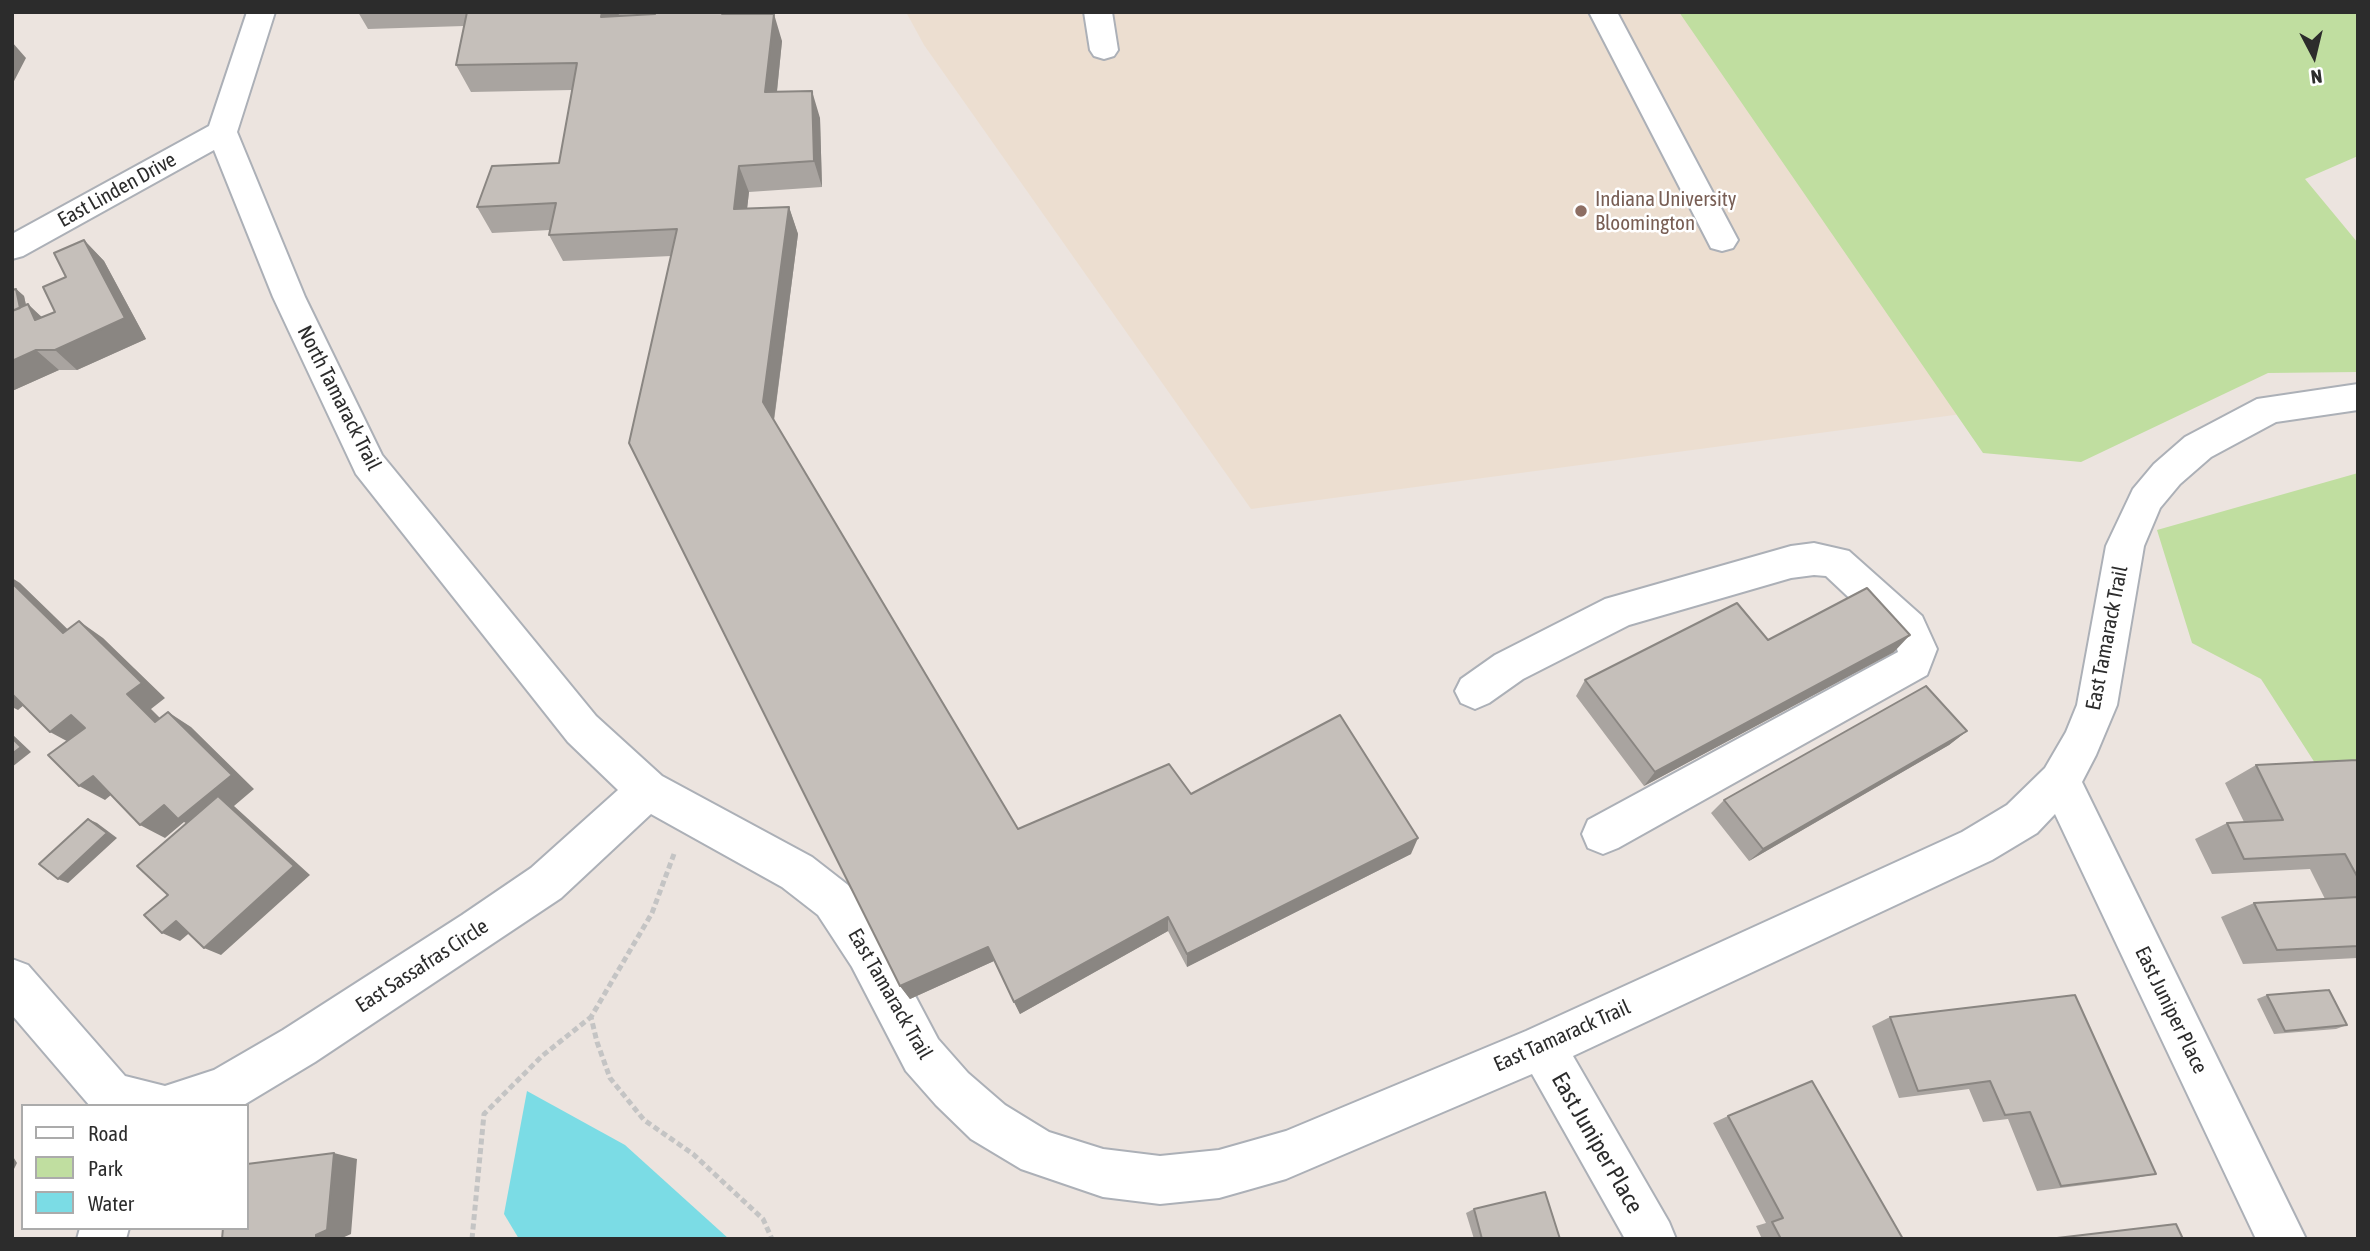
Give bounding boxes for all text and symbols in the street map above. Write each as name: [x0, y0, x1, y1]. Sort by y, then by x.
north arrow: [2279, 21, 2349, 91]
text: N: [2310, 65, 2323, 88]
street label: East Linden Drive: [53, 147, 181, 233]
place label: Indiana University Bloomington: [1595, 186, 1736, 236]
marker: Indiana University Bloomington: [1573, 203, 1589, 219]
street label: North Tamarack Trail: [292, 321, 386, 475]
street label: East Tamarack Trail: [2081, 564, 2133, 712]
street label: East Sassafras Circle: [351, 914, 493, 1018]
street label: East Tamarack Trail: [842, 924, 938, 1064]
street label: East Juniper Place: [2129, 942, 2213, 1078]
street label: East Tamarack Trail: [1490, 995, 1634, 1077]
street label: East Juniper Place: [1545, 1067, 1649, 1219]
legend: [21, 1104, 248, 1230]
text: Road: [88, 1121, 128, 1145]
text: Park: [88, 1156, 123, 1180]
text: Water: [88, 1191, 134, 1215]

